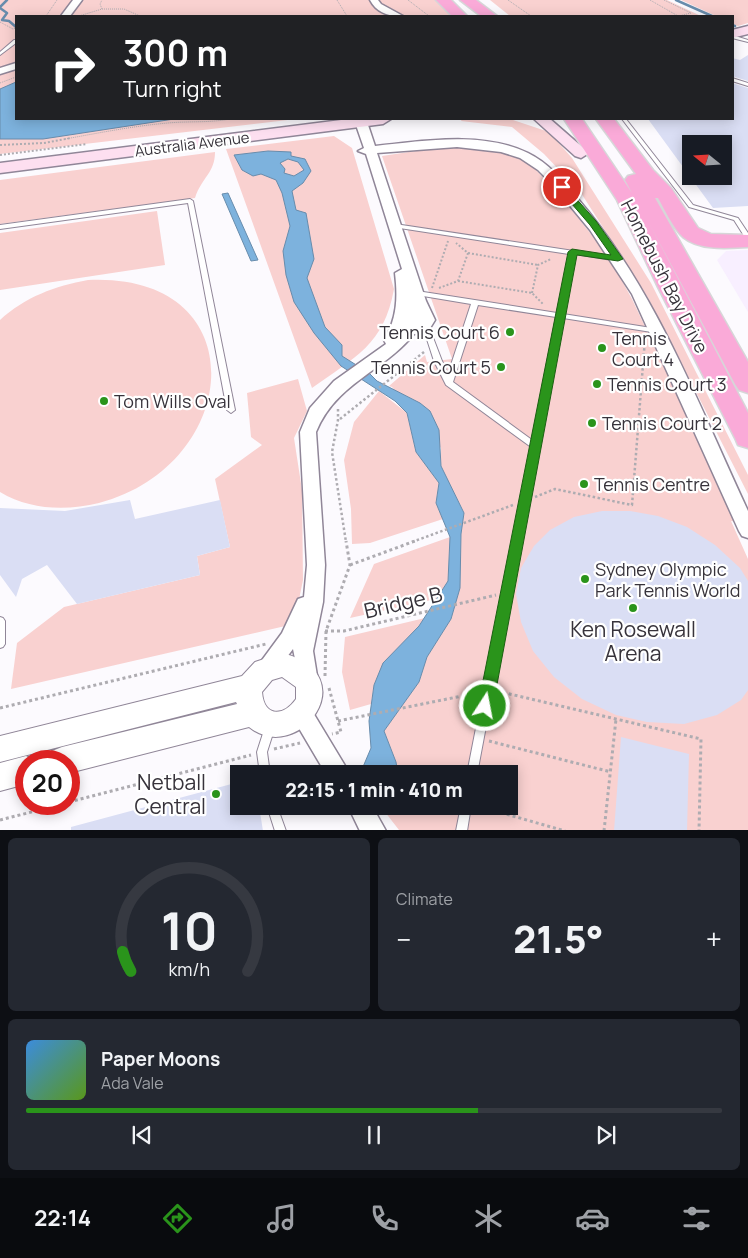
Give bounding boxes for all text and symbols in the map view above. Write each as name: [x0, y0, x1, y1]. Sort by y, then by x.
text: 300 m: [123, 29, 228, 77]
icon: right: [40, 35, 105, 100]
text: Turn right: [123, 74, 221, 104]
street label: Australia Avenue: [133, 127, 251, 161]
north arrow: [682, 135, 732, 185]
map controls: [682, 135, 732, 185]
pin: [541, 166, 583, 208]
icon: arrive: [548, 173, 576, 201]
street label: Homebush Bay Drive: [616, 195, 714, 357]
place label: Tennis Court 6: [379, 320, 500, 344]
marker: Tennis Court 6: [504, 326, 516, 338]
place label: Tennis Court 4: [612, 326, 674, 371]
marker: Tennis Court 4: [596, 342, 608, 354]
place label: Tennis Court 5: [371, 355, 491, 379]
marker: Tennis Court 5: [495, 361, 507, 373]
place label: Tennis Court 3: [607, 372, 727, 396]
marker: Tennis Court 3: [591, 378, 603, 390]
place label: Tom Wills Oval: [114, 389, 231, 413]
marker: Tom Wills Oval: [98, 395, 110, 407]
place label: Tennis Court 2: [602, 411, 722, 435]
marker: Tennis Court 2: [586, 417, 598, 429]
place label: Tennis Centre: [594, 472, 710, 496]
marker: Tennis Centre: [578, 478, 590, 490]
place label: Sydney Olympic Park Tennis World: [595, 557, 740, 602]
marker: Sydney Olympic Park Tennis World: [579, 573, 591, 585]
street label: Bridge B: [361, 579, 445, 625]
marker: Ken Rosewall Arena: [627, 602, 639, 614]
place label: Ken Rosewall Arena: [570, 615, 696, 667]
position arrow: [458, 679, 510, 731]
speed limit sign: 20: [15, 750, 80, 815]
place label: Netball Central: [134, 768, 206, 820]
text: 22:15 · 1 min · 410 m: [285, 777, 463, 803]
marker: Netball Central: [210, 788, 222, 800]
text: Climate: [396, 888, 453, 910]
text: 10: [161, 895, 218, 966]
text: 21.5°: [513, 912, 604, 964]
text: −: [396, 920, 411, 958]
text: +: [706, 920, 722, 958]
text: km/h: [168, 957, 210, 981]
text: Paper Moons: [101, 1046, 220, 1072]
text: Ada Vale: [101, 1072, 164, 1094]
icon: previous: [128, 1121, 156, 1149]
icon: pause: [360, 1121, 388, 1149]
icon: next: [592, 1121, 620, 1149]
icon: directions: [160, 1201, 195, 1236]
icon: music: [264, 1201, 299, 1236]
icon: phone: [367, 1201, 402, 1236]
icon: climate: [471, 1201, 506, 1236]
icon: car: [575, 1201, 610, 1236]
icon: filters: [679, 1201, 714, 1236]
text: 22:14: [34, 1203, 91, 1233]

